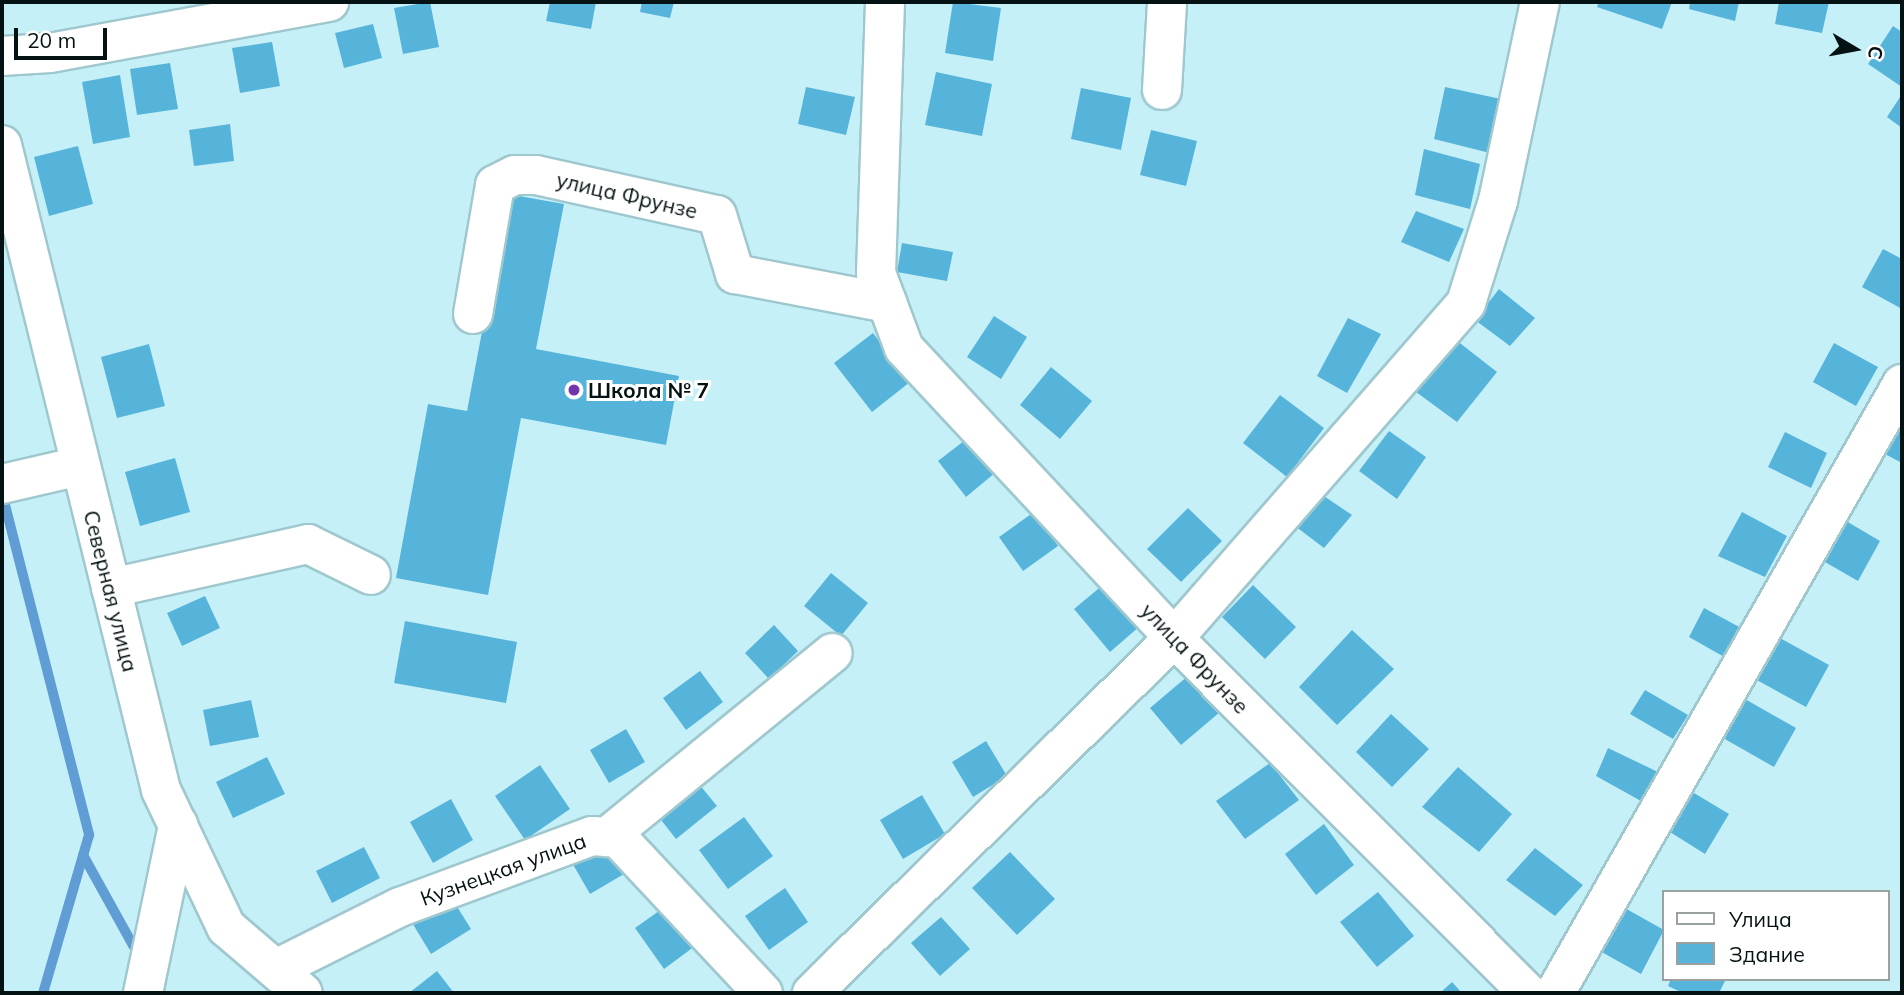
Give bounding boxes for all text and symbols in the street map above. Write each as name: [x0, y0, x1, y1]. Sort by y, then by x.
scale bar: [18, 14, 110, 58]
north arrow: [1820, 14, 1890, 84]
text: 20 m: [27, 27, 76, 53]
text: С: [1863, 44, 1889, 61]
street label: улица Фрунзе: [554, 167, 700, 223]
place label: Школа № 7: [588, 377, 709, 403]
marker: Школа № 7: [566, 382, 582, 398]
street label: Северная улица: [79, 508, 143, 674]
street label: улица Фрунзе: [1136, 598, 1254, 718]
street label: Кузнецкая улица: [417, 827, 589, 911]
legend: [1662, 890, 1890, 981]
text: Улица: [1729, 906, 1792, 932]
text: Здание: [1729, 941, 1805, 967]

